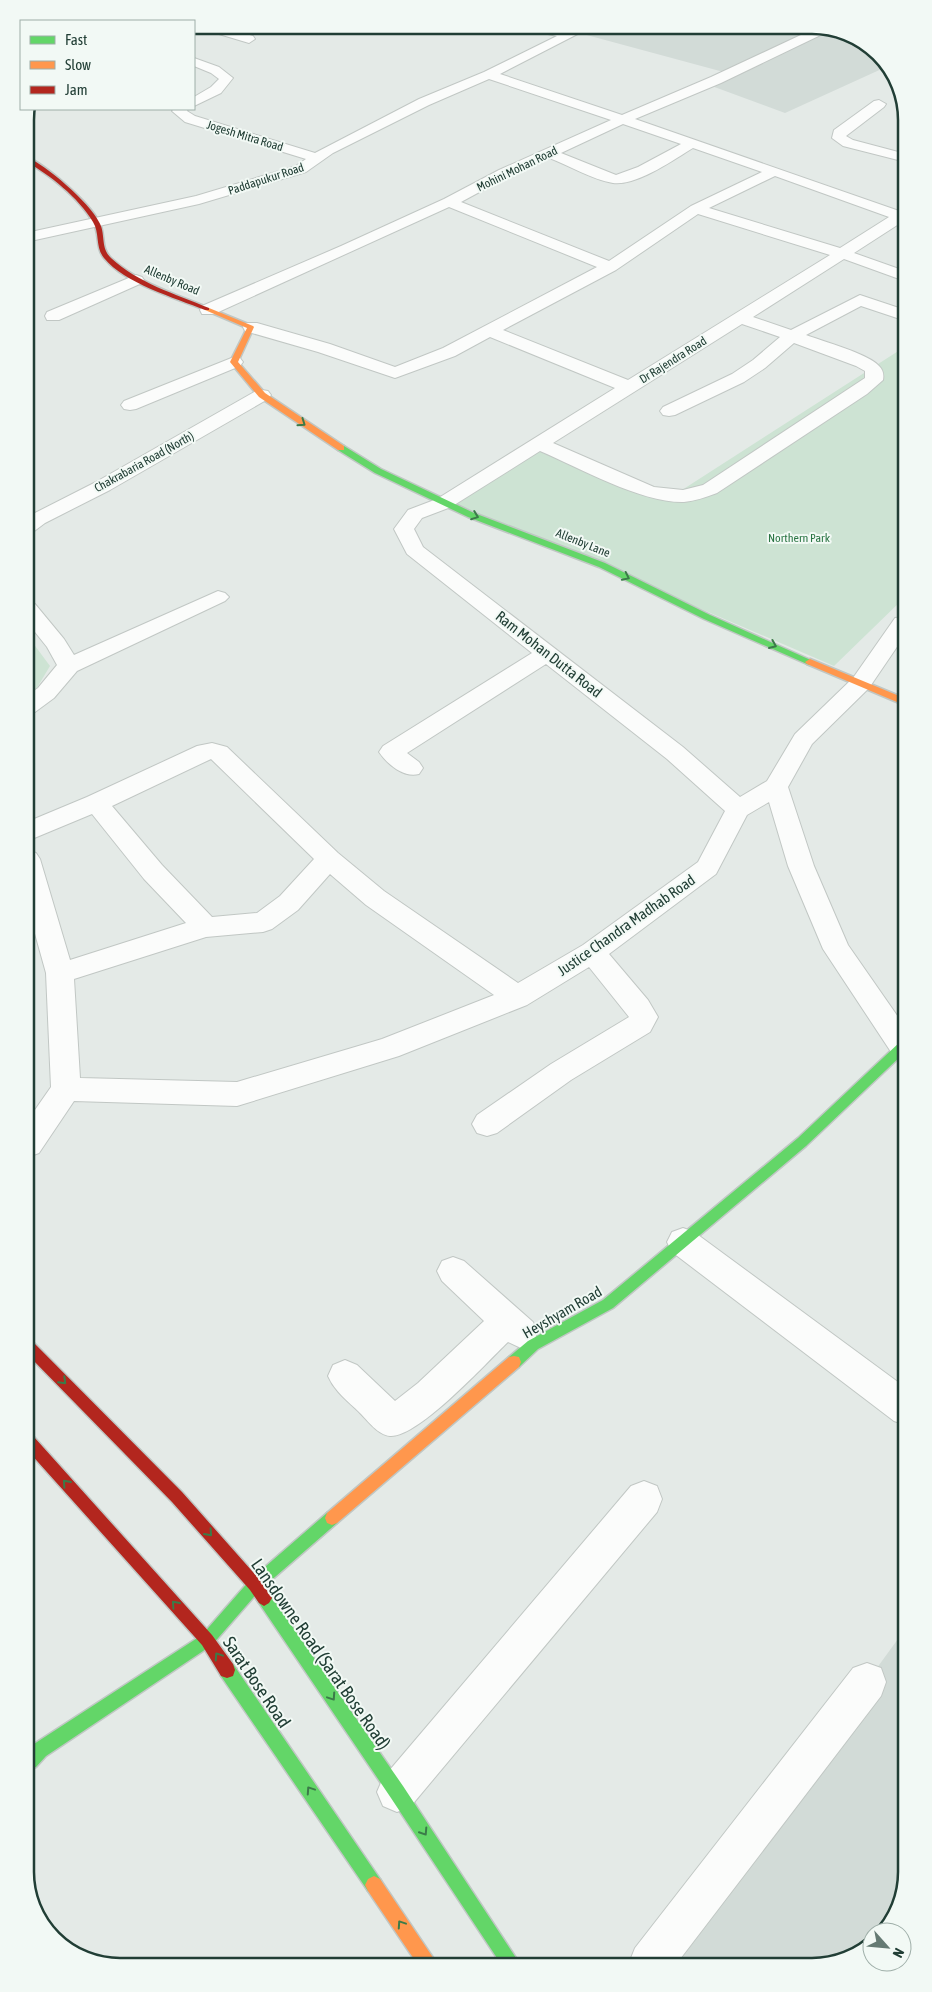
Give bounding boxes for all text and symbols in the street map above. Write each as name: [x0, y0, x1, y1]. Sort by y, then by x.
legend: [20, 20, 195, 110]
text: Fast: [65, 31, 87, 48]
text: Slow: [65, 56, 91, 73]
text: Jam: [65, 81, 88, 98]
street label: Jogesh Mitra Road: [205, 118, 285, 154]
street label: Mohini Mohan Road: [474, 143, 560, 195]
street label: Paddapukur Road: [226, 160, 306, 198]
street label: Allenby Road: [142, 262, 202, 298]
street label: Dr Rajendra Road: [637, 334, 709, 386]
one-way arrow: [296, 417, 306, 426]
street label: Chakrabaria Road (North): [92, 429, 196, 495]
one-way arrow: [470, 510, 479, 520]
street label: Allenby Lane: [554, 526, 612, 560]
park label: Northern Park: [768, 531, 831, 545]
one-way arrow: [621, 570, 630, 581]
street label: Ram Mohan Dutta Road: [493, 607, 605, 701]
one-way arrow: [768, 639, 777, 650]
street label: Justice Chandra Madhab Road: [554, 871, 698, 979]
street label: Heyshyam Road: [519, 1282, 605, 1342]
one-way arrow: [57, 1376, 66, 1385]
one-way arrow: [63, 1479, 72, 1488]
one-way arrow: [203, 1528, 212, 1537]
street label: Lansdowne Road (Sarat Bose Road): [247, 1554, 395, 1754]
one-way arrow: [171, 1600, 180, 1609]
street label: Sarat Bose Road: [219, 1632, 295, 1732]
one-way arrow: [215, 1652, 224, 1662]
one-way arrow: [326, 1692, 335, 1701]
one-way arrow: [307, 1786, 316, 1796]
one-way arrow: [418, 1827, 427, 1836]
one-way arrow: [398, 1921, 407, 1930]
north arrow: [862, 1922, 912, 1972]
text: N: [890, 1946, 908, 1960]

